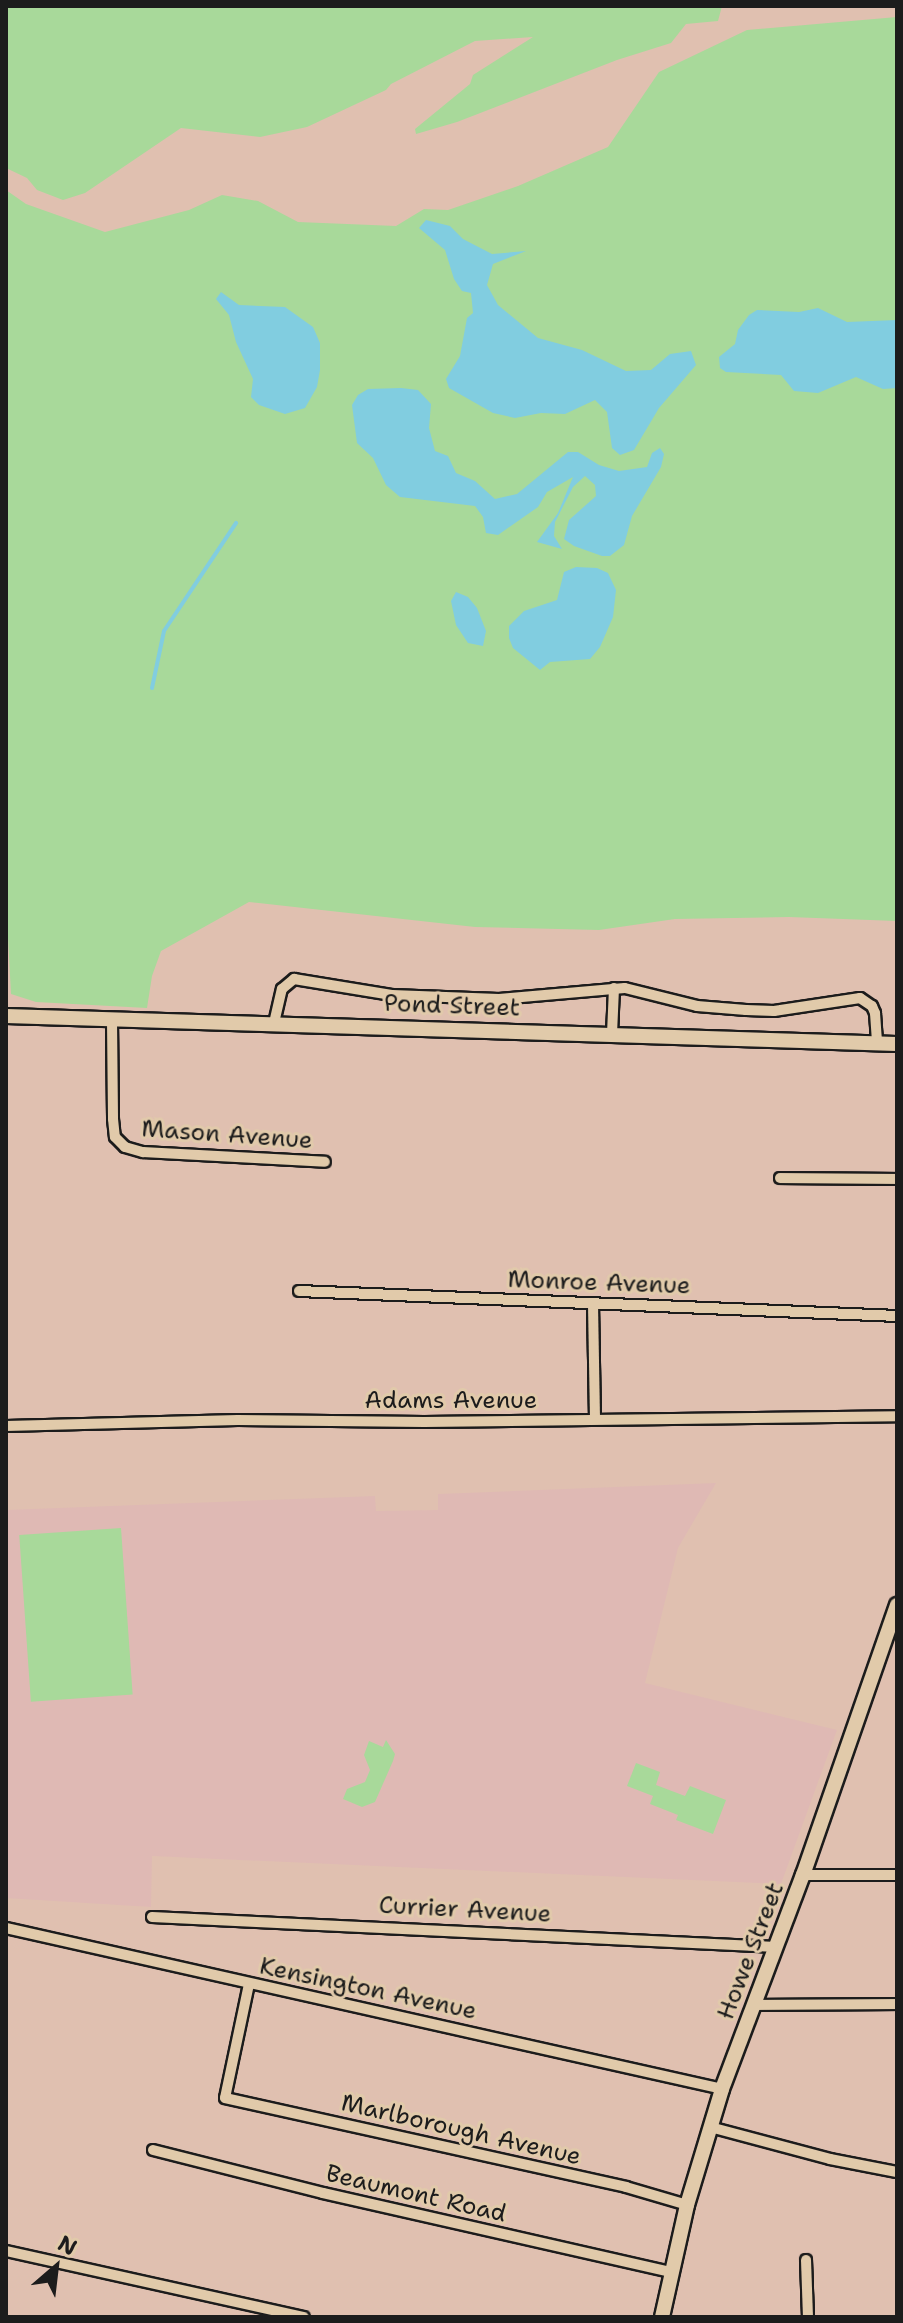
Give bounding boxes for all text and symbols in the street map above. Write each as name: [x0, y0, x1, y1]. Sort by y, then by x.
street label: Pond Street: [383, 989, 521, 1023]
street label: Mason Avenue: [141, 1115, 313, 1155]
street label: Monroe Avenue: [507, 1265, 691, 1301]
street label: Adams Avenue: [365, 1387, 537, 1415]
street label: Howe Street: [712, 1878, 790, 2024]
street label: Currier Avenue: [378, 1891, 552, 1929]
street label: Kensington Avenue: [257, 1952, 479, 2026]
street label: Marlborough Avenue: [338, 2088, 584, 2172]
street label: Beaumont Road: [323, 2159, 509, 2229]
north arrow: [16, 2227, 96, 2307]
text: N: [53, 2228, 82, 2262]

